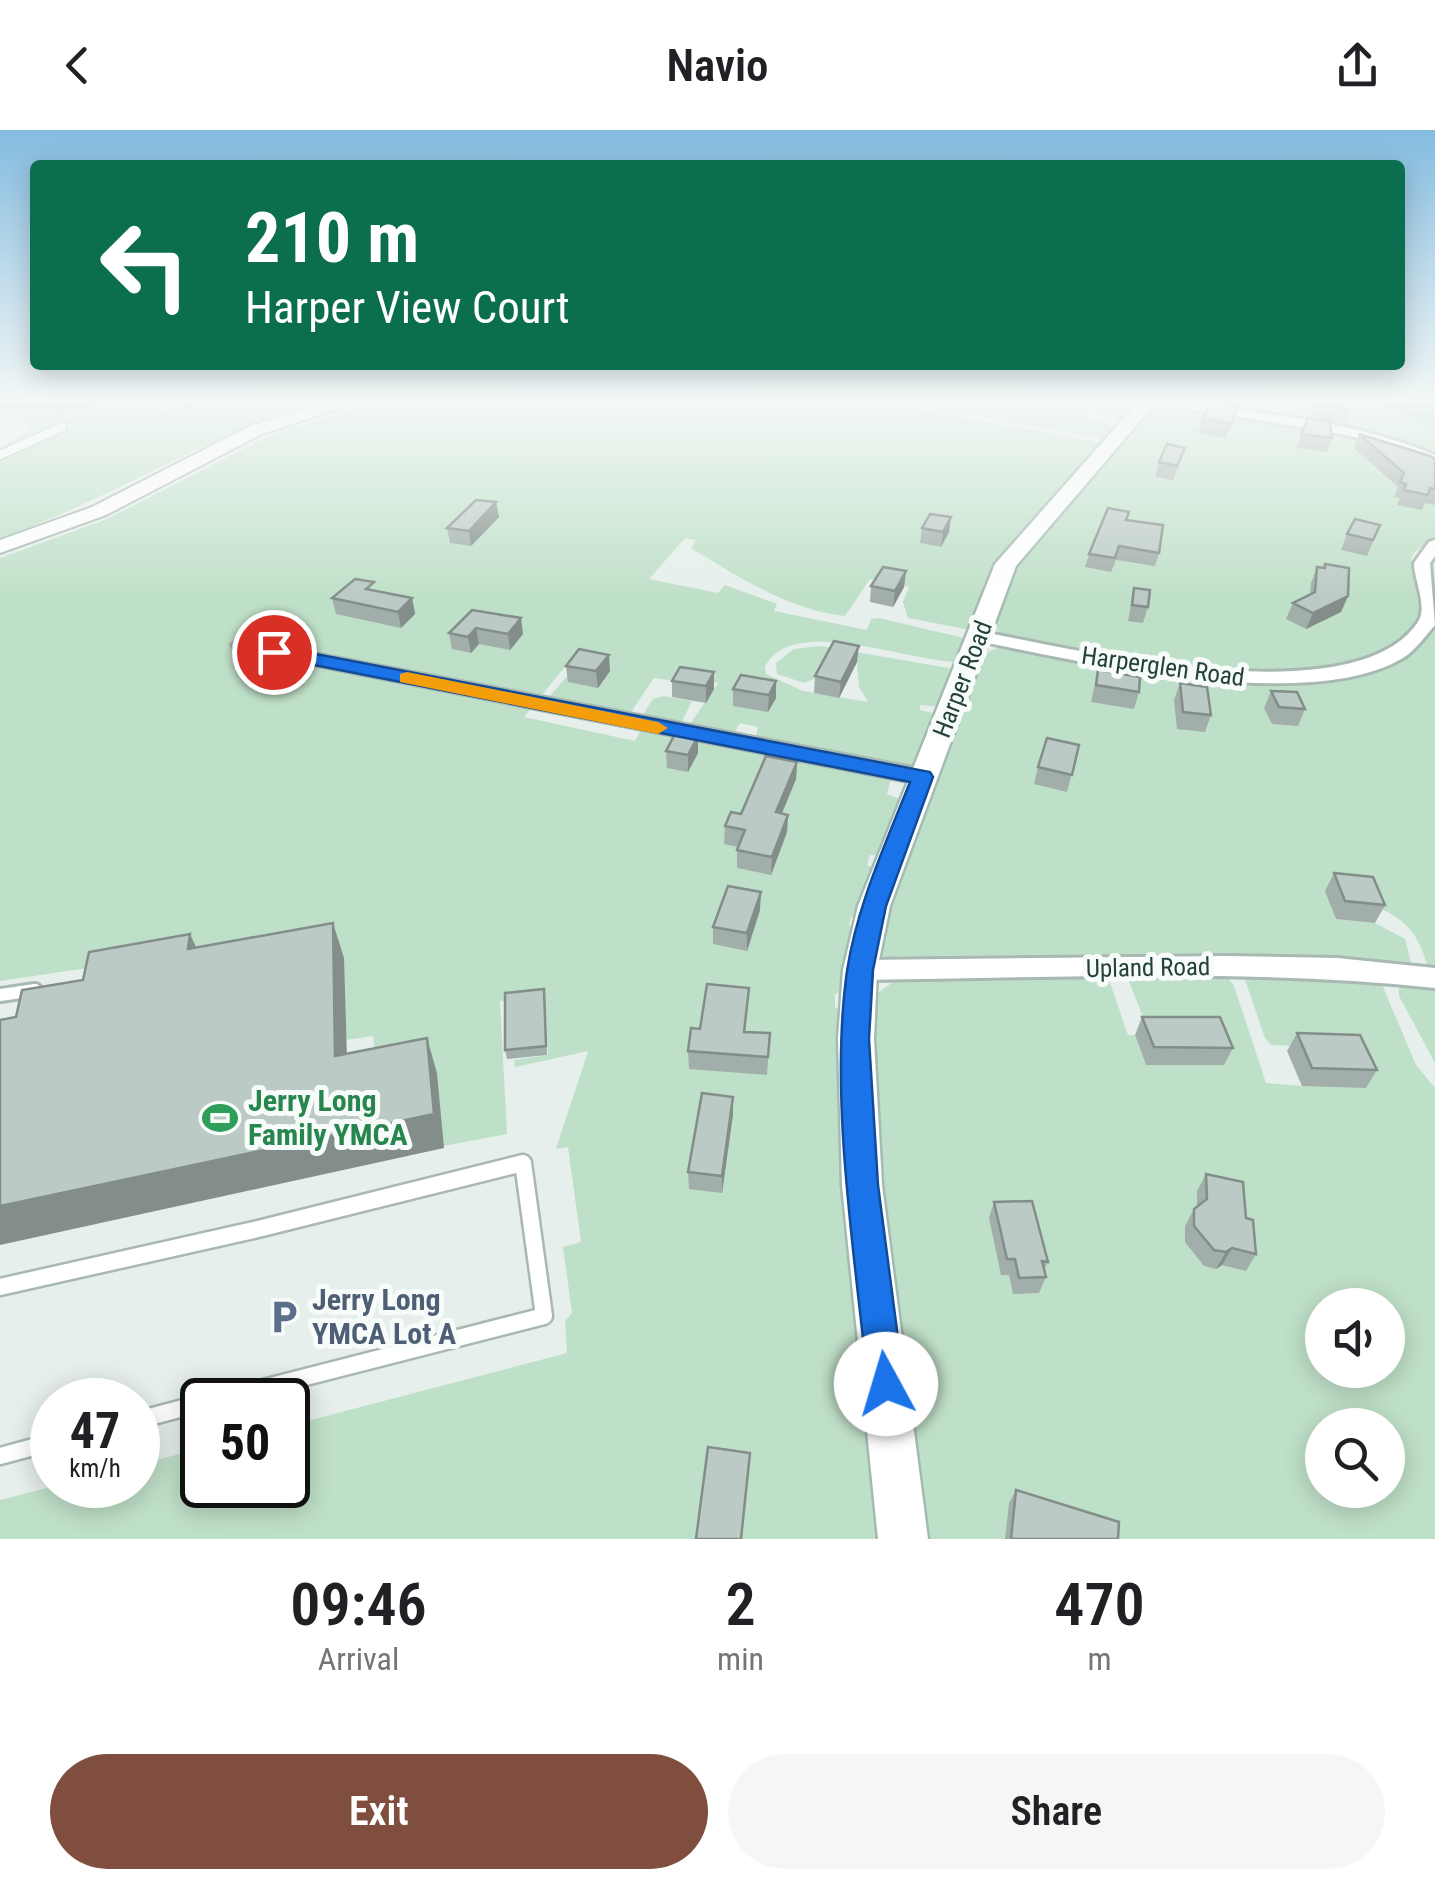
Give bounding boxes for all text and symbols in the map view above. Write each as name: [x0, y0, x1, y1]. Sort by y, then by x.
icon: back: [50, 38, 105, 93]
icon: share: [1330, 38, 1385, 93]
text: Navio: [666, 39, 769, 92]
text: 210 m: [245, 197, 419, 279]
icon: left: [80, 200, 210, 330]
text: Harper View Court: [245, 281, 570, 334]
pin: [232, 610, 317, 695]
street label: Harper Road: [927, 617, 998, 742]
icon: arrive: [247, 625, 302, 680]
street label: Harperglen Road: [1080, 641, 1246, 692]
street label: Upland Road: [1085, 952, 1211, 983]
place label: Jerry Long Family YMCA: [248, 1083, 408, 1152]
sports icon: Jerry Long Family YMCA: [201, 1099, 239, 1137]
place label: Jerry Long YMCA Lot A: [312, 1282, 456, 1351]
map controls: [1305, 1288, 1405, 1508]
button: sound: [1305, 1288, 1405, 1388]
parking icon: Jerry Long YMCA Lot A: [265, 1298, 303, 1336]
position arrow: [834, 1332, 938, 1436]
speed limit sign: 50: [180, 1378, 310, 1508]
text: 47: [70, 1402, 120, 1460]
button: search: [1305, 1408, 1405, 1508]
text: km/h: [69, 1454, 121, 1483]
text: 09:46: [290, 1569, 427, 1640]
text: 2: [725, 1569, 756, 1640]
text: 470: [1054, 1569, 1145, 1640]
text: Arrival: [318, 1640, 399, 1678]
text: min: [717, 1640, 764, 1678]
text: m: [1087, 1640, 1112, 1678]
button: Exit: [50, 1754, 708, 1869]
button: Share: [728, 1754, 1385, 1869]

